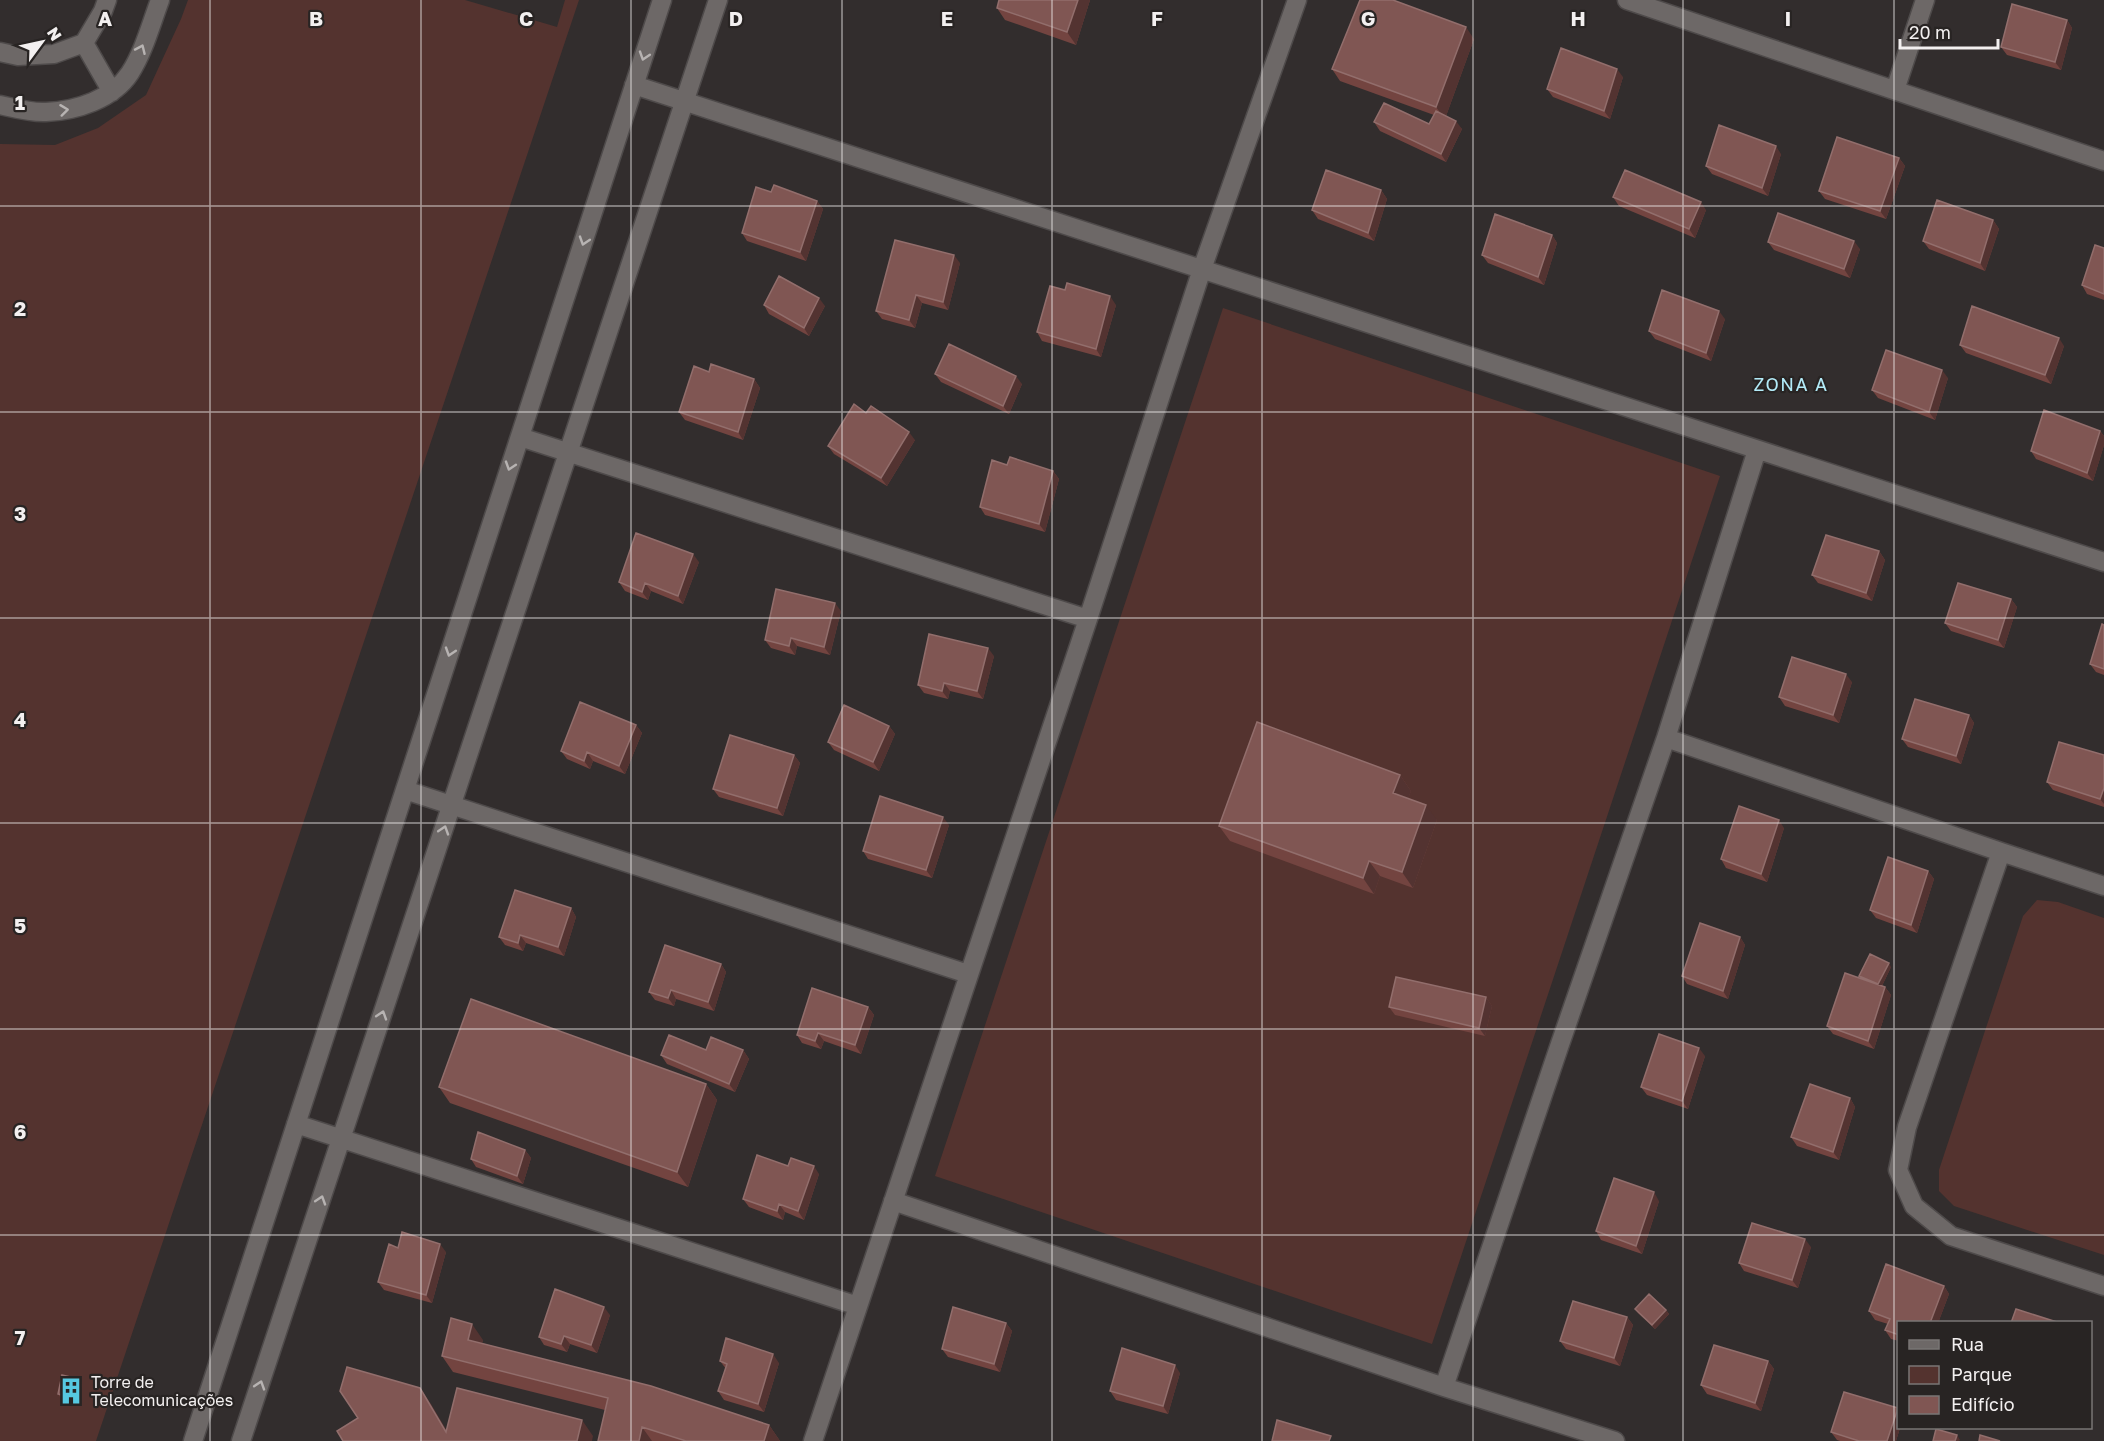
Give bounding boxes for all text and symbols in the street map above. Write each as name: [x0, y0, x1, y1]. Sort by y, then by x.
text: A: [98, 6, 112, 30]
text: B: [309, 6, 323, 30]
text: C: [519, 6, 533, 30]
text: D: [729, 6, 743, 30]
text: E: [941, 6, 953, 30]
text: F: [1151, 6, 1163, 30]
text: G: [1361, 6, 1375, 30]
text: H: [1570, 6, 1586, 30]
text: I: [1785, 6, 1791, 30]
north arrow: [12, 12, 72, 72]
scale bar: [1900, 12, 1998, 50]
text: 20 m: [1909, 21, 1951, 43]
text: N: [43, 23, 66, 44]
one-way arrow: [134, 45, 146, 56]
one-way arrow: [639, 50, 651, 61]
text: 1: [15, 90, 25, 114]
one-way arrow: [60, 104, 69, 117]
one-way arrow: [579, 235, 591, 246]
text: 2: [14, 296, 26, 320]
district label: ZONA A: [1753, 373, 1829, 395]
one-way arrow: [505, 460, 518, 471]
text: 3: [14, 501, 26, 525]
one-way arrow: [445, 646, 457, 657]
text: 4: [14, 707, 26, 731]
one-way arrow: [436, 825, 449, 836]
text: 5: [14, 913, 26, 937]
one-way arrow: [375, 1010, 388, 1021]
text: 6: [14, 1119, 26, 1143]
one-way arrow: [314, 1195, 326, 1206]
legend: [1897, 1321, 2092, 1429]
text: 7: [15, 1325, 26, 1349]
text: Rua: [1951, 1333, 1984, 1355]
text: Parque: [1951, 1363, 2012, 1385]
place label: Torre de Telecomunicações: [91, 1372, 233, 1410]
building icon: Torre de Telecomunicações: [56, 1376, 86, 1406]
one-way arrow: [252, 1380, 265, 1391]
text: Edifício: [1951, 1393, 2015, 1415]

